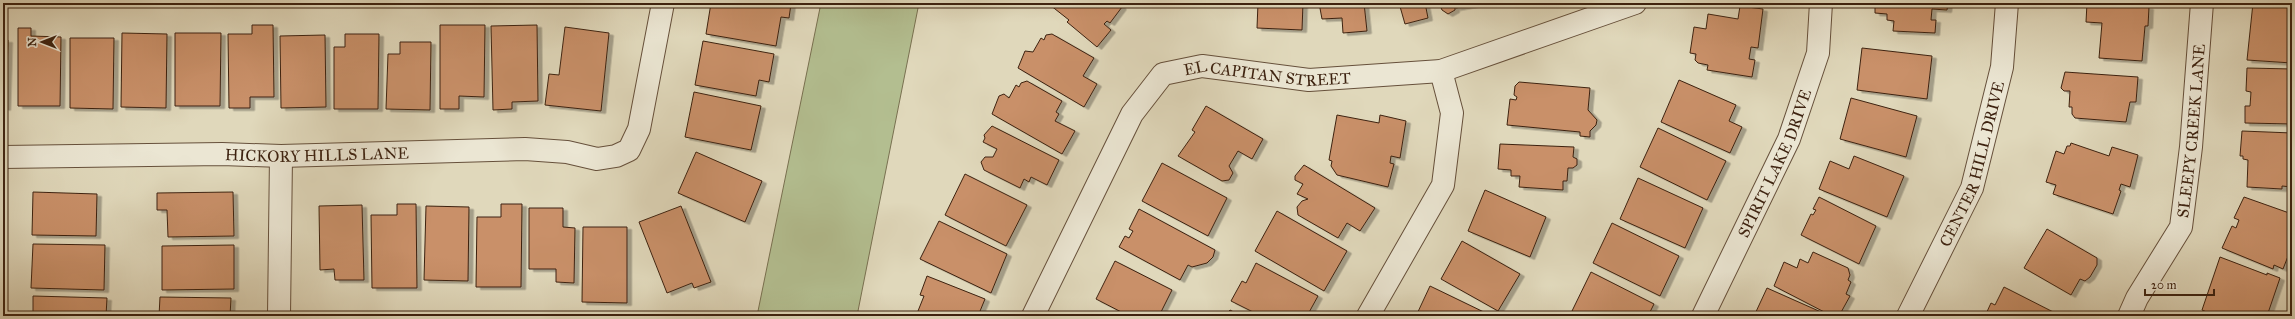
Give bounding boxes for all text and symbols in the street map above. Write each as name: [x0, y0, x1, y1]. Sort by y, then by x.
north arrow: [22, 22, 62, 62]
text: N: [26, 37, 39, 47]
street label: SLEEPY CREEK LANE: [2173, 43, 2208, 219]
street label: EL CAPITAN STREET: [1182, 56, 1351, 90]
street label: CENTER HILL DRIVE: [1935, 79, 2008, 250]
street label: SPIRIT LAKE DRIVE: [1733, 86, 1815, 240]
street label: HICKORY HILLS LANE: [225, 143, 409, 166]
scale bar: [2145, 271, 2214, 297]
text: 20 m: [2151, 278, 2177, 292]

